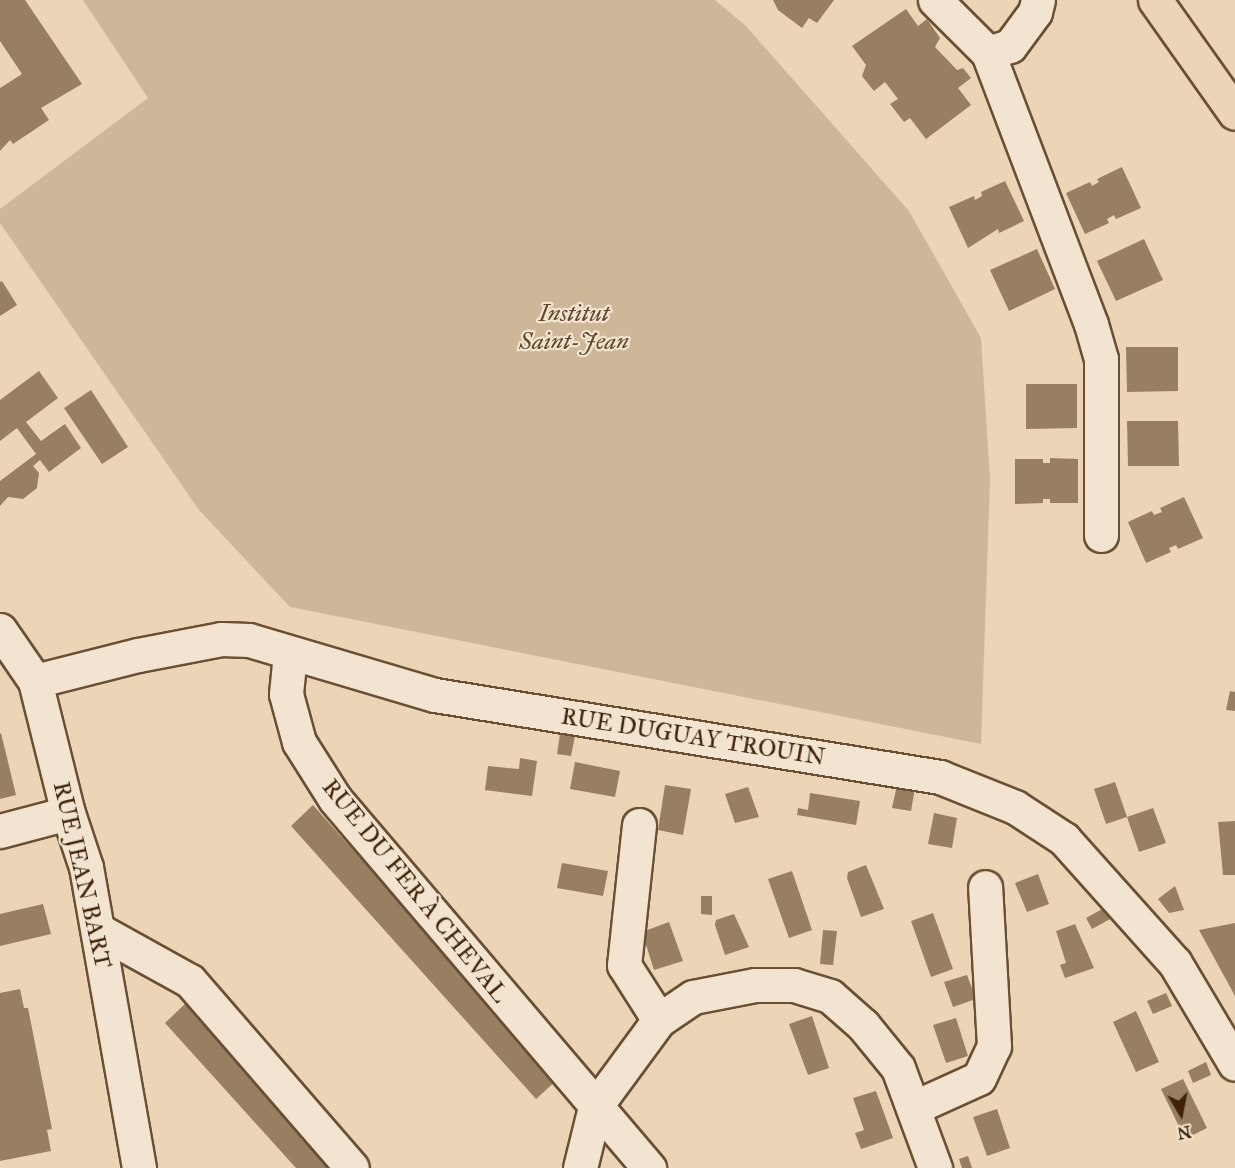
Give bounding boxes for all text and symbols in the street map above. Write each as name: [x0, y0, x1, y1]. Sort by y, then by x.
park label: Institut Saint-Jean: [519, 300, 629, 356]
street label: RUE DUGUAY TROUIN: [559, 702, 827, 772]
street label: RUE DU FER À CHEVAL: [316, 773, 514, 1009]
street label: RUE JEAN BART: [46, 779, 118, 971]
north arrow: [1151, 1084, 1211, 1144]
text: N: [1176, 1122, 1193, 1143]

